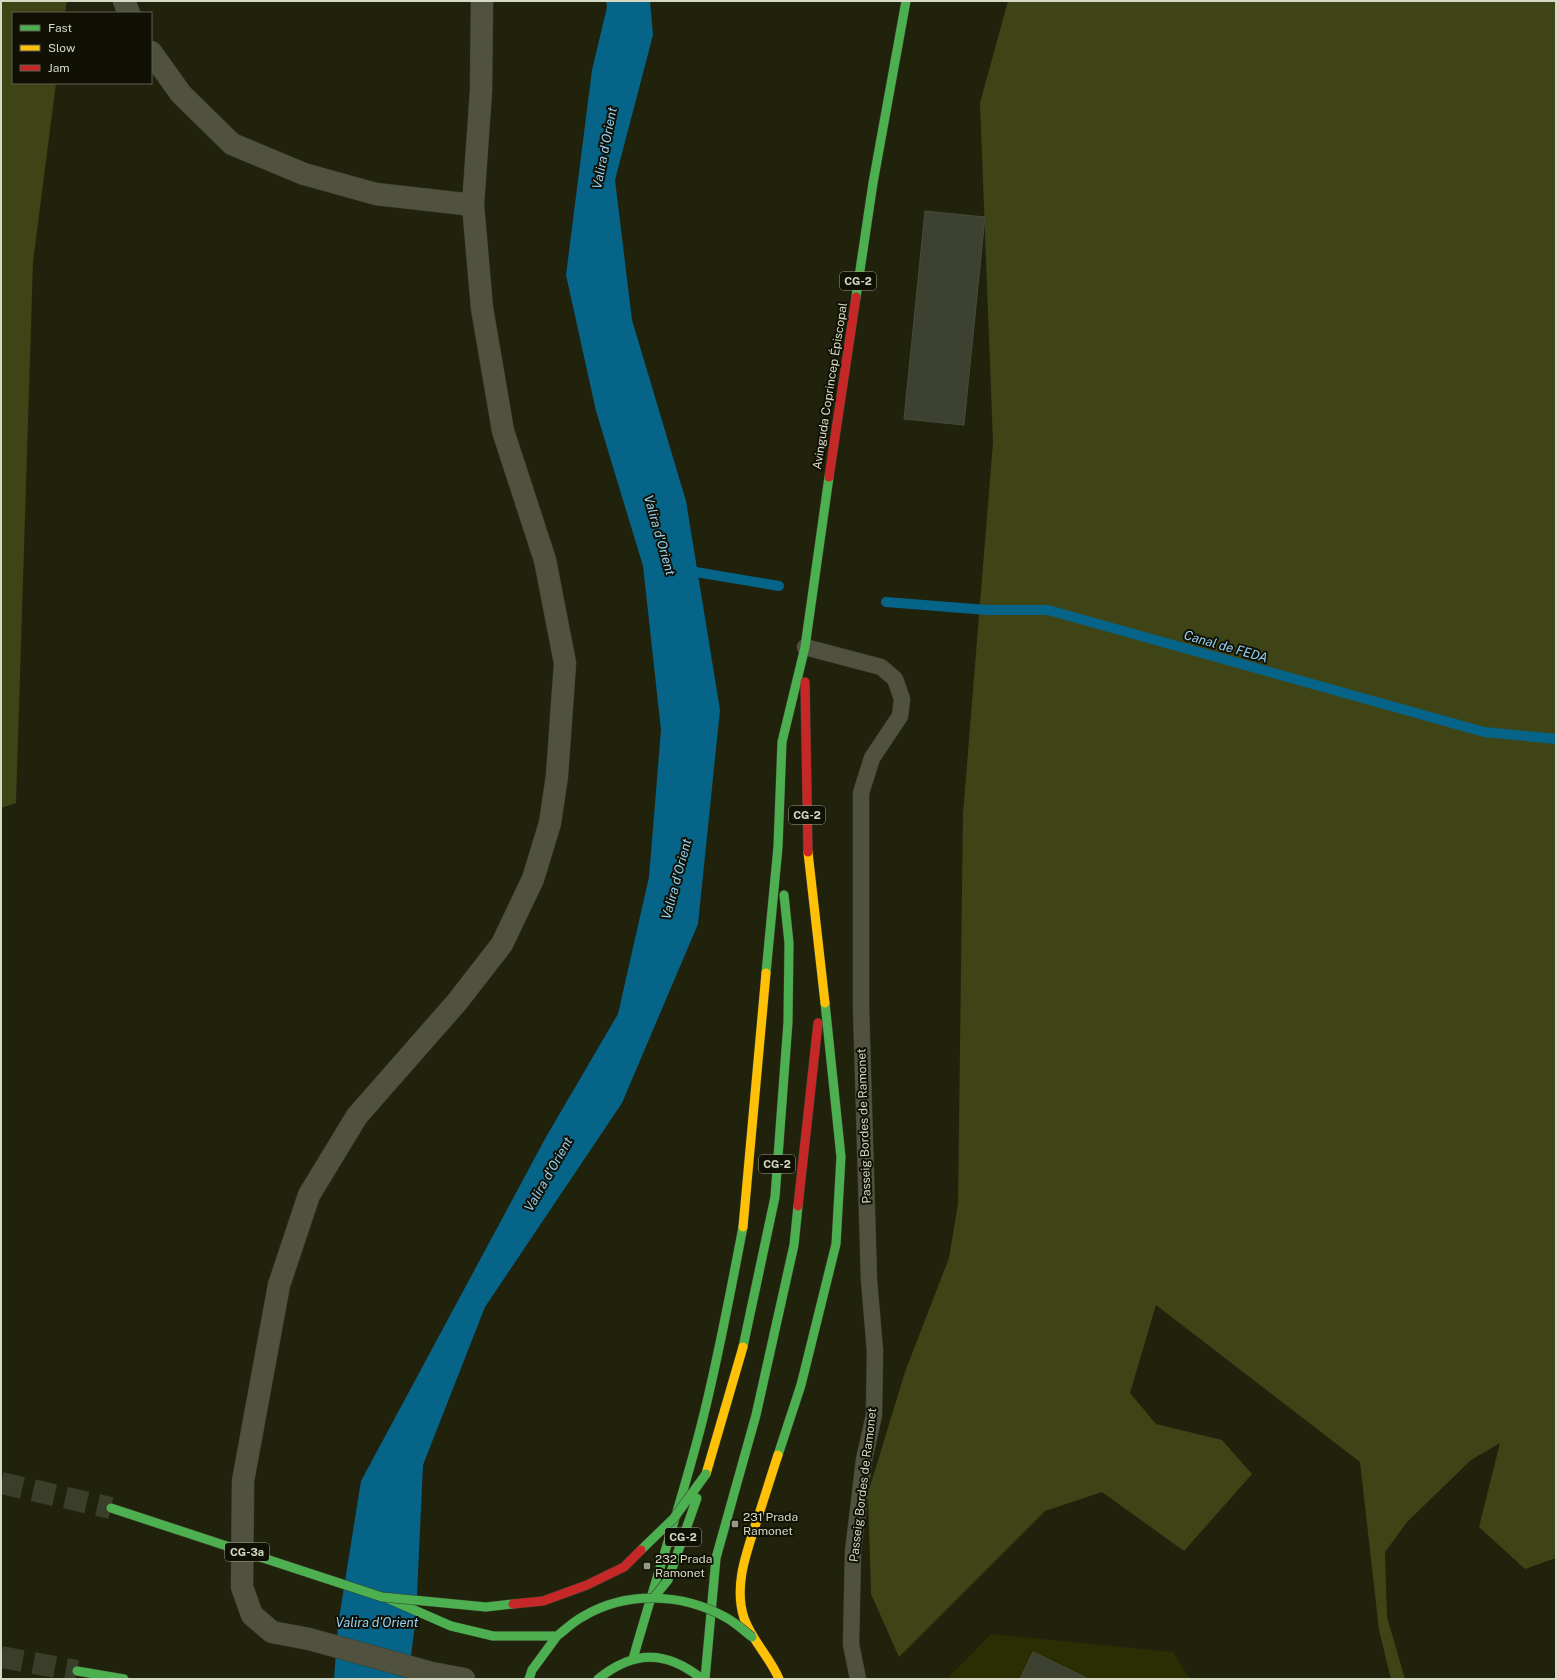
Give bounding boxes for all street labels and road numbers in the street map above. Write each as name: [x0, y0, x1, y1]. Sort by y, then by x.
road number: CG-2: [840, 272, 876, 290]
street label: Avinguda Coprincep Épiscopal: [810, 301, 850, 471]
road number: CG-2: [789, 806, 825, 824]
street label: Passeig Bordes de Ramonet: [854, 1048, 874, 1204]
road number: CG-2: [759, 1155, 795, 1173]
street label: Passeig Bordes de Ramonet: [847, 1407, 879, 1563]
road number: CG-2: [665, 1528, 701, 1546]
road number: CG-3a: [225, 1543, 269, 1561]

